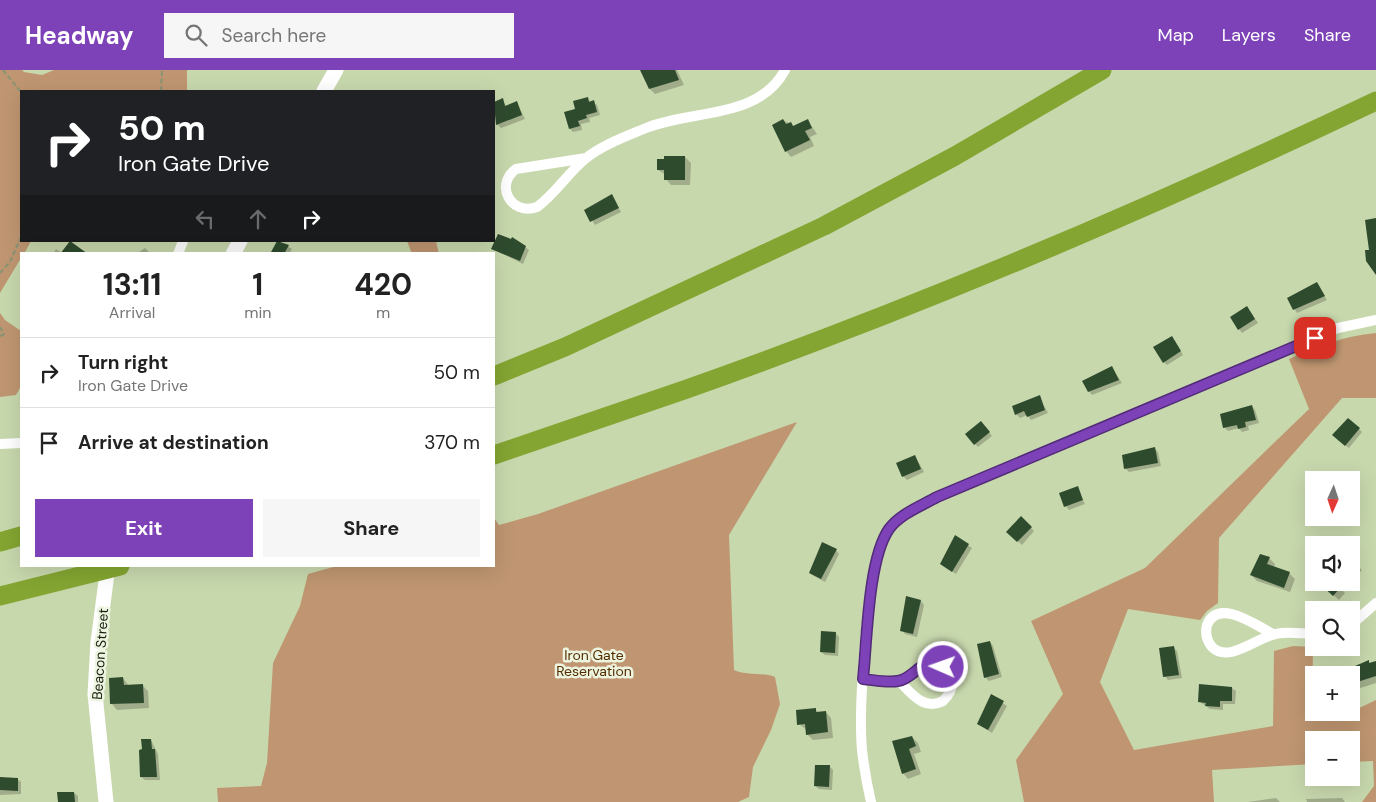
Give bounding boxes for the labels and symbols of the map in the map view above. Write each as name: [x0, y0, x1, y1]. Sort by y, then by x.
pin: [1294, 317, 1336, 359]
north arrow: [1305, 471, 1360, 526]
street label: Beacon Street: [88, 608, 112, 700]
position arrow: [916, 640, 968, 692]
park label: Iron Gate Reservation: [556, 646, 632, 680]

